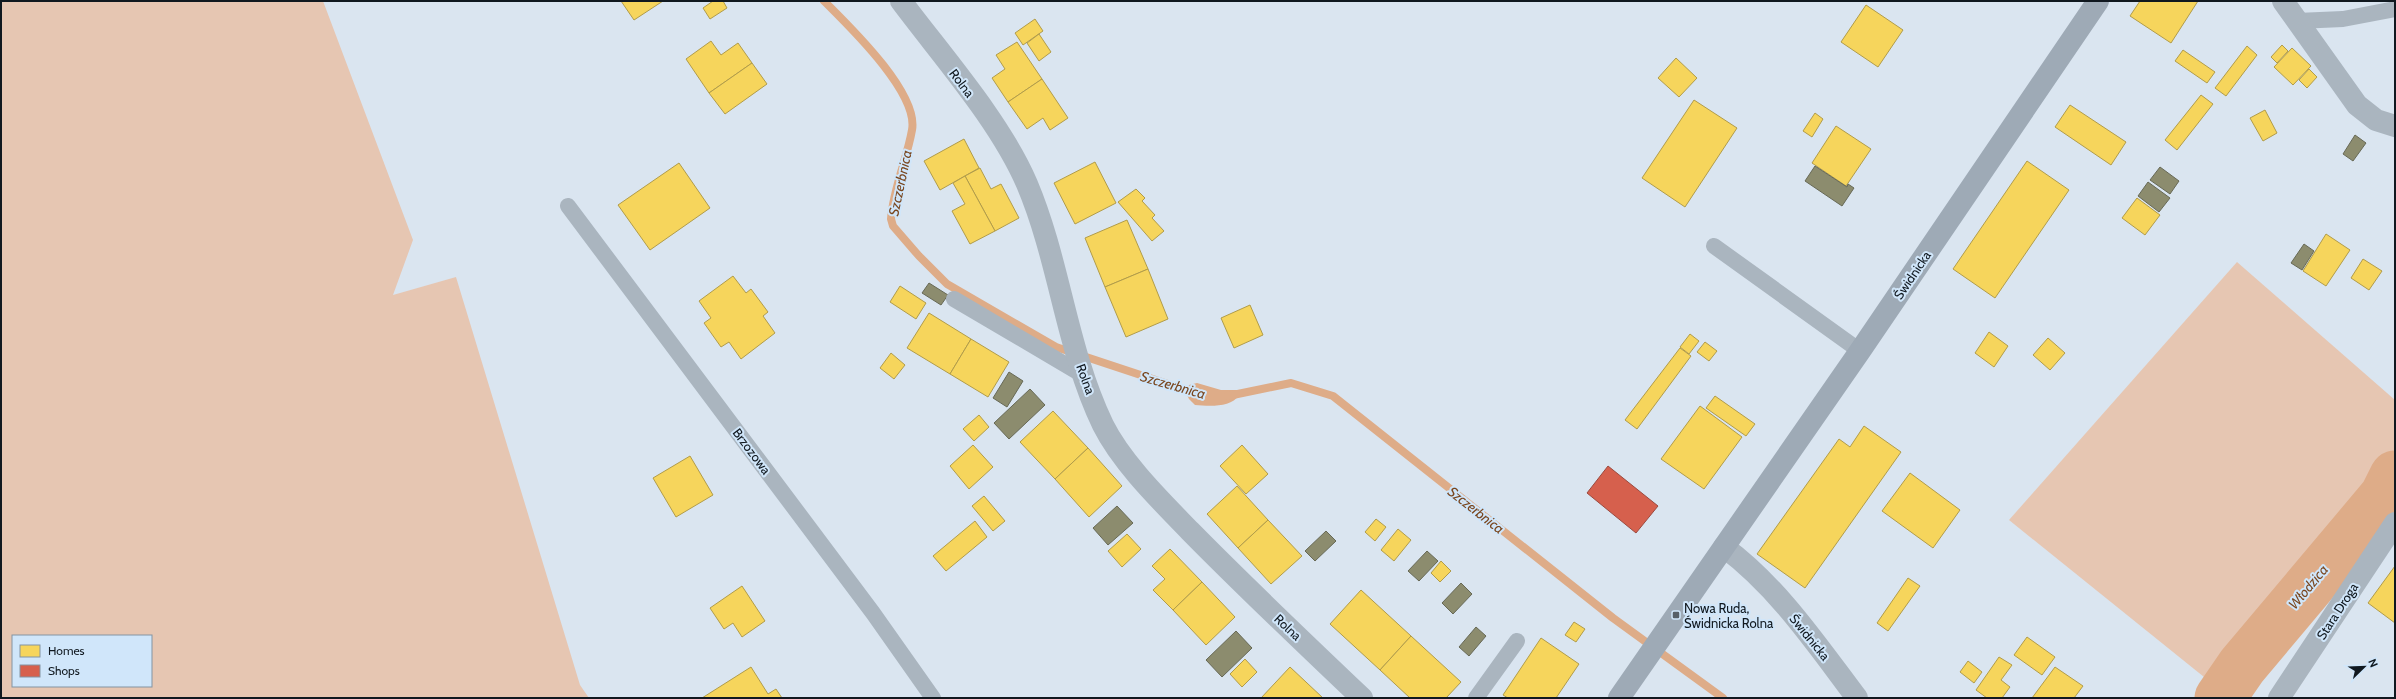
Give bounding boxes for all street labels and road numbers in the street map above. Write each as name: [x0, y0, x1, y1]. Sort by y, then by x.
street label: Rolna: [946, 66, 978, 101]
street label: Świdnicka: [1890, 247, 1934, 302]
street label: Rolna: [1073, 362, 1099, 397]
street label: Brzozowa: [730, 425, 775, 478]
street label: Stara Droga: [2313, 579, 2362, 642]
street label: Rolna: [1271, 610, 1305, 644]
street label: Świdnicka: [1787, 611, 1834, 664]

